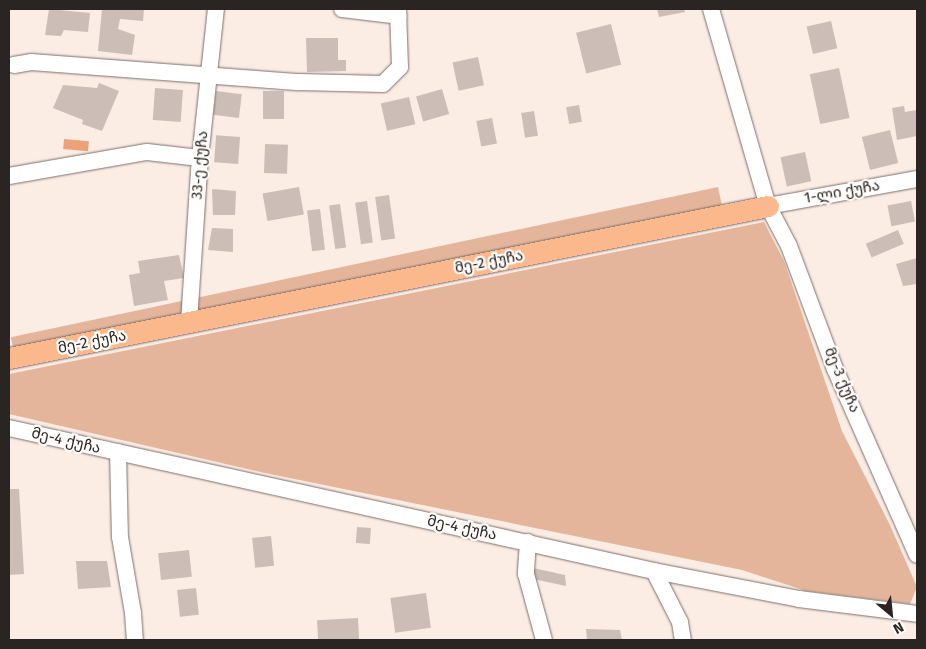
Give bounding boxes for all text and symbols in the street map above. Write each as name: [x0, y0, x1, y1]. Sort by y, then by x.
street label: 33-ე ქუჩა: [188, 130, 212, 200]
street label: 1-ლი ქუჩა: [803, 176, 881, 208]
street label: მე-2 ქუჩა: [453, 247, 525, 277]
street label: მე-2 ქუჩა: [56, 327, 128, 357]
street label: მე-3 ქუჩა: [820, 345, 864, 415]
street label: მე-4 ქუჩა: [30, 424, 102, 458]
street label: მე-4 ქუჩა: [426, 512, 498, 544]
north arrow: [866, 589, 916, 639]
text: N: [890, 618, 906, 637]

